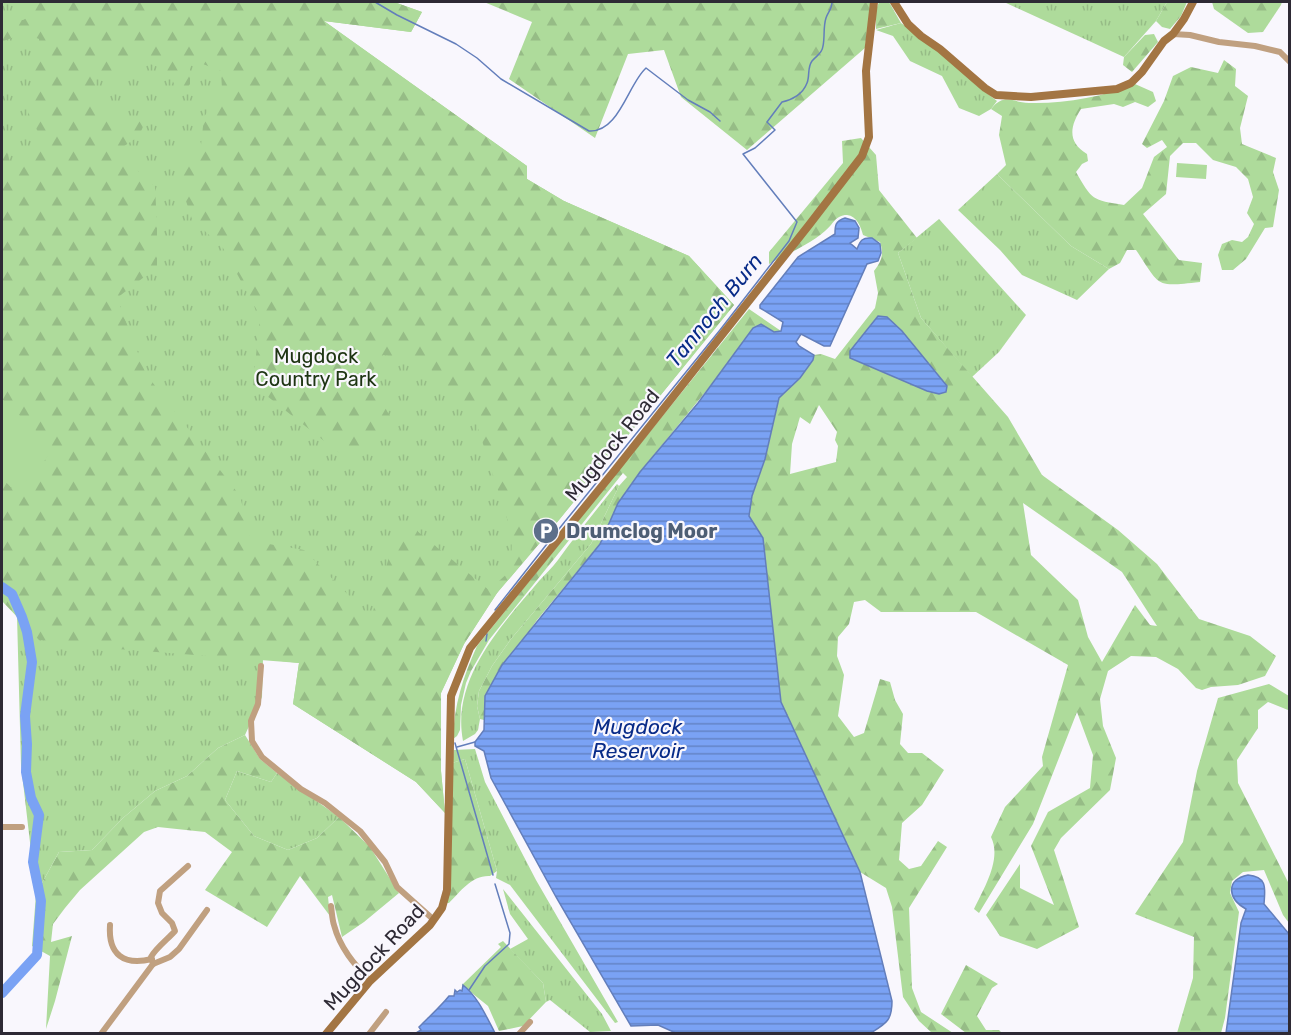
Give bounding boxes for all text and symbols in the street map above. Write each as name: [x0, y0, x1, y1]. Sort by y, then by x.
water label: Tannoch Burn: [661, 248, 767, 372]
park label: Mugdock Country Park: [255, 344, 377, 391]
street label: Mugdock Road: [560, 384, 664, 506]
parking icon: Drumclog Moor: [531, 516, 561, 546]
place label: Drumclog Moor: [566, 519, 717, 543]
water label: Mugdock Reservoir: [592, 714, 685, 763]
street label: Mugdock Road: [319, 899, 429, 1015]

